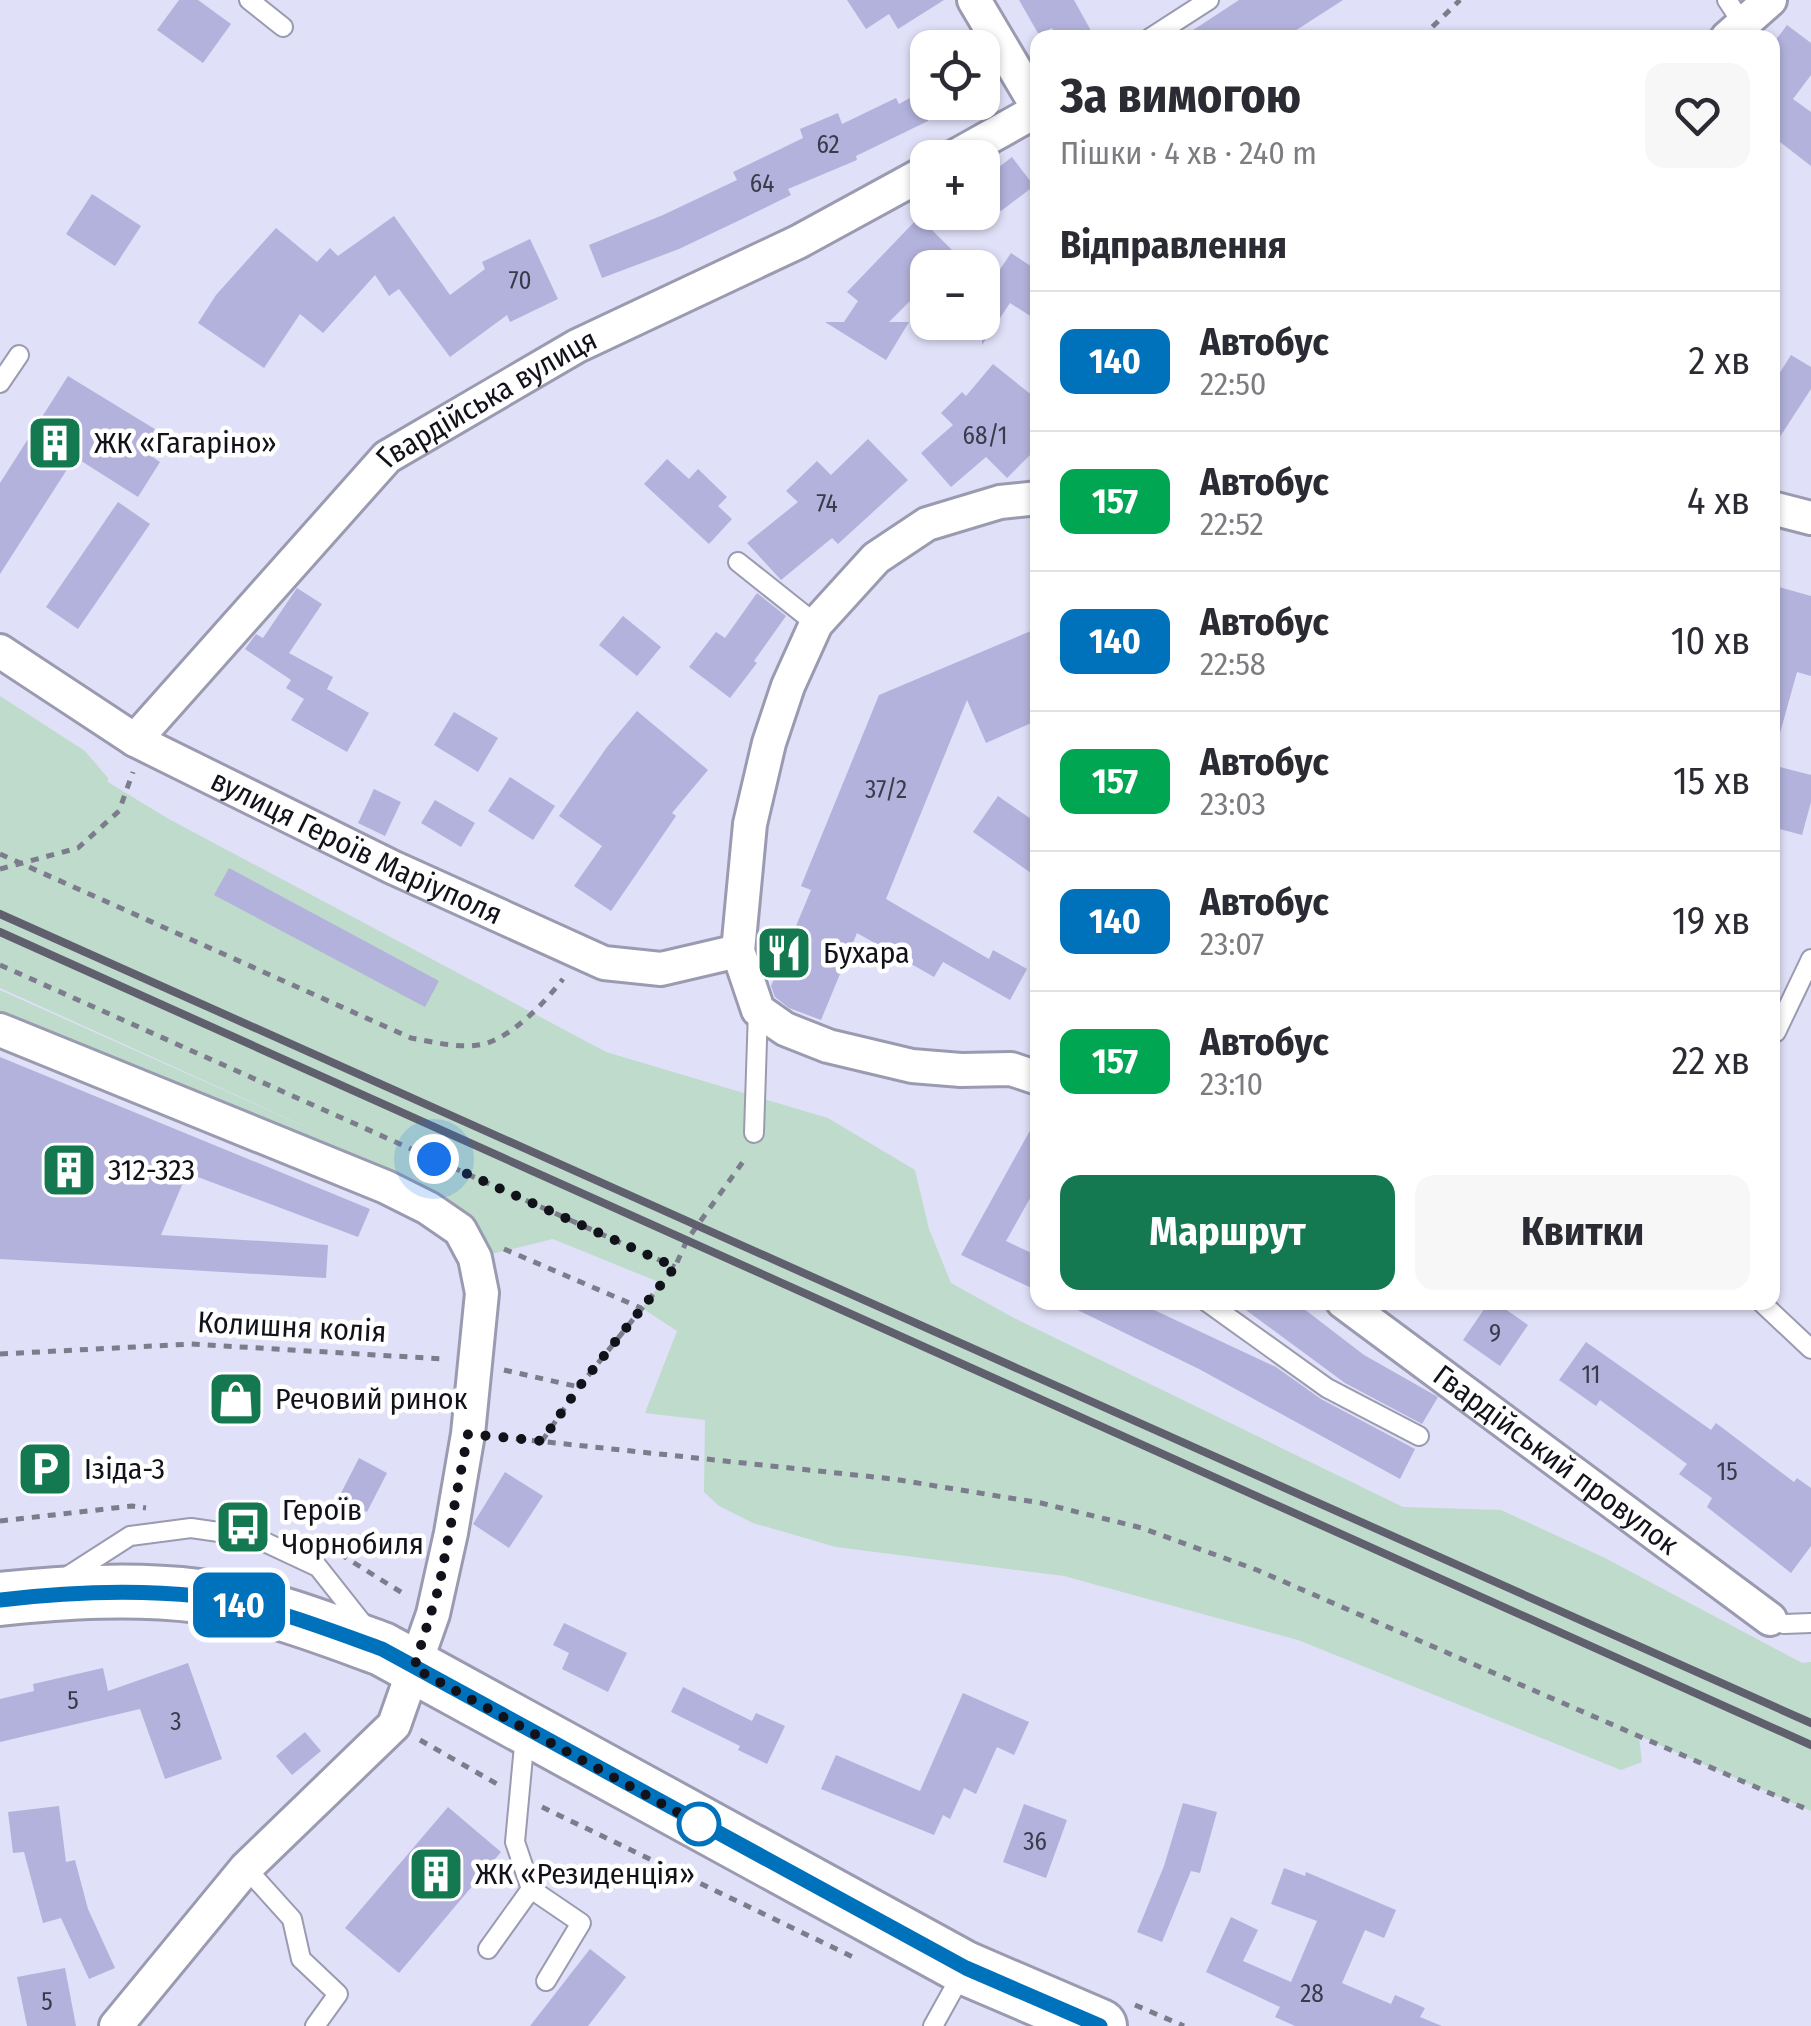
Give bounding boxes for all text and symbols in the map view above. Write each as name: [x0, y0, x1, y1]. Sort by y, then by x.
map controls: [910, 30, 1000, 340]
button: locate: [910, 30, 1000, 120]
button: heart: [1645, 63, 1750, 168]
text: За вимогою: [1060, 67, 1301, 125]
house number: 62: [816, 130, 840, 160]
text: Пішки · 4 хв · 240 m: [1060, 134, 1317, 172]
button: +: [910, 140, 1000, 230]
house number: 64: [750, 169, 774, 199]
text: Відправлення: [1060, 222, 1287, 268]
button: −: [910, 250, 1000, 340]
house number: 70: [509, 266, 531, 296]
text: Автобус: [1200, 319, 1329, 365]
street label: Гвардійська вулиця: [368, 321, 603, 475]
text: 2 хв: [1689, 338, 1750, 384]
text: 140: [1089, 340, 1141, 382]
text: 22:50: [1200, 365, 1267, 403]
building icon: ЖК «Гагаріно»: [25, 413, 85, 473]
house number: 68/1: [963, 421, 1007, 451]
place label: ЖК «Гагаріно»: [94, 425, 277, 461]
text: Автобус: [1200, 459, 1329, 505]
text: 4 хв: [1687, 478, 1750, 524]
text: 157: [1092, 480, 1138, 522]
house number: 74: [816, 489, 838, 519]
text: 22:52: [1200, 505, 1264, 543]
text: Автобус: [1200, 599, 1329, 645]
text: 10 хв: [1671, 618, 1750, 664]
text: 140: [1089, 620, 1141, 662]
text: 22:58: [1200, 645, 1266, 683]
text: Автобус: [1200, 739, 1329, 785]
text: 15 хв: [1673, 758, 1750, 804]
text: 157: [1092, 760, 1138, 802]
street label: вулиця Героїв Маріуполя: [205, 762, 508, 933]
house number: 37/2: [865, 775, 907, 805]
text: 23:03: [1200, 785, 1266, 823]
text: Автобус: [1200, 879, 1329, 925]
text: 19 хв: [1672, 898, 1750, 944]
text: 140: [1089, 900, 1141, 942]
restaurant icon: Бухара: [754, 923, 814, 983]
text: 23:07: [1200, 925, 1264, 963]
place label: Бухара: [823, 935, 910, 971]
text: Автобус: [1200, 1019, 1329, 1065]
text: 22 хв: [1672, 1038, 1750, 1084]
text: 157: [1092, 1040, 1138, 1082]
text: 23:10: [1200, 1065, 1263, 1103]
your location: [409, 1134, 459, 1184]
building icon: 312-323: [39, 1140, 99, 1200]
place label: 312-323: [108, 1152, 195, 1188]
button: Маршрут: [1060, 1175, 1395, 1290]
button: Квитки: [1415, 1175, 1750, 1290]
street label: Колишня колія: [197, 1304, 387, 1350]
house number: 9: [1489, 1319, 1501, 1349]
street label: Гвардійський провулок: [1426, 1357, 1685, 1563]
house number: 11: [1581, 1360, 1601, 1390]
shop icon: Речовий ринок: [206, 1369, 266, 1429]
place label: Речовий ринок: [275, 1381, 467, 1417]
parking icon: Ізіда-3: [15, 1439, 75, 1499]
place label: Ізіда-3: [84, 1451, 165, 1487]
house number: 15: [1716, 1457, 1738, 1487]
place label: Героїв Чорнобиля: [282, 1492, 424, 1562]
bus stop icon: Героїв Чорнобиля: [213, 1497, 273, 1557]
line badge: 140: [182, 1572, 296, 1638]
text: 140: [213, 1584, 265, 1626]
house number: 5: [67, 1686, 79, 1716]
house number: 3: [170, 1707, 182, 1737]
unlabelled marker: [678, 1803, 720, 1845]
house number: 36: [1023, 1827, 1047, 1857]
building icon: ЖК «Резиденція»: [406, 1844, 466, 1904]
place label: ЖК «Резиденція»: [475, 1856, 695, 1892]
house number: 28: [1300, 1979, 1324, 2009]
house number: 5: [41, 1987, 53, 2017]

